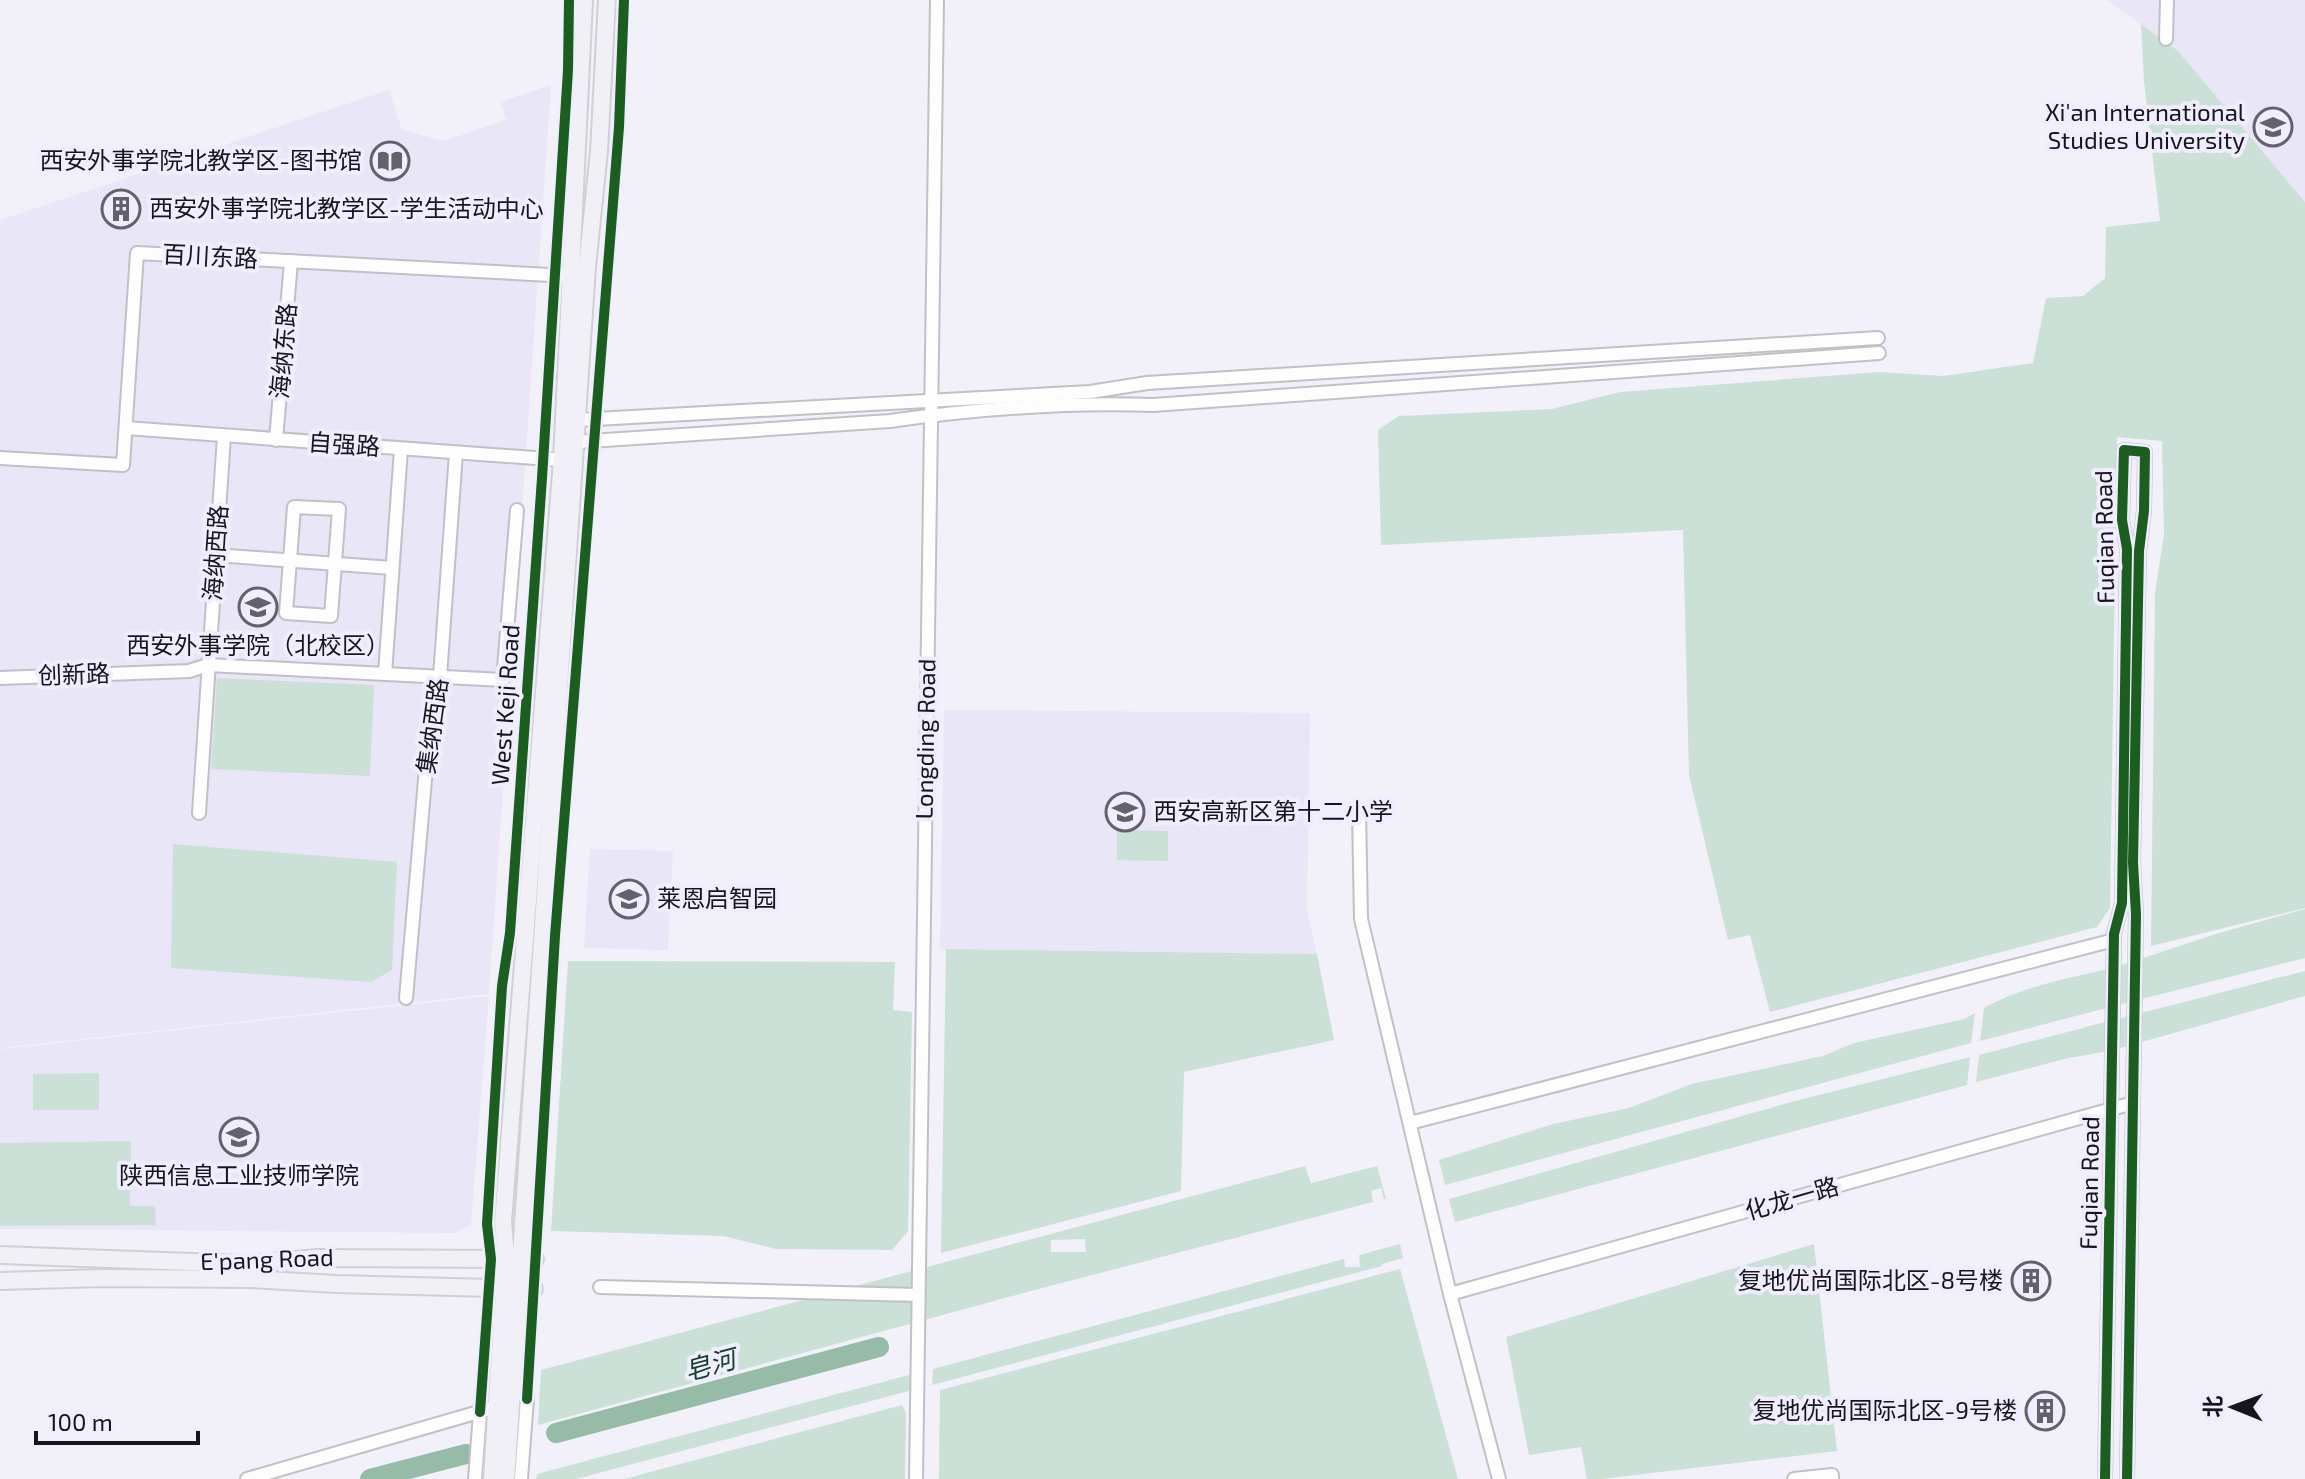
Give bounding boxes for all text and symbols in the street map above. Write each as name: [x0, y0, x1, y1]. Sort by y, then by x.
place label: Xi'an International Studies University: [2045, 97, 2245, 154]
school or university icon: Xi'an International Studies University: [2252, 106, 2294, 148]
library icon: 西安外事学院北教学区-图书馆: [369, 140, 411, 182]
place label: 西安外事学院北教学区-图书馆: [39, 145, 362, 174]
building icon: 西安外事学院北教学区-学生活动中心: [100, 188, 142, 230]
place label: 西安外事学院北教学区-学生活动中心: [149, 193, 544, 222]
street label: 百川东路: [161, 239, 259, 272]
street label: 海纳东路: [264, 302, 301, 400]
street label: 自强路: [307, 427, 381, 460]
street label: Fuqian Road: [2088, 470, 2119, 604]
street label: 海纳西路: [197, 504, 232, 602]
school or university icon: 西安外事学院（北校区）: [237, 586, 279, 628]
street label: West Keji Road: [484, 623, 525, 786]
place label: 西安外事学院（北校区）: [126, 630, 390, 659]
street label: 创新路: [37, 658, 110, 689]
street label: Longding Road: [909, 658, 940, 820]
street label: 集纳西路: [410, 676, 453, 775]
school or university icon: 西安高新区第十二小学: [1104, 791, 1146, 833]
place label: 西安高新区第十二小学: [1153, 796, 1393, 825]
school or university icon: 莱恩启智园: [608, 878, 650, 920]
place label: 莱恩启智园: [657, 883, 777, 912]
school or university icon: 陕西信息工业技师学院: [218, 1116, 260, 1158]
street label: Fuqian Road: [2073, 1116, 2104, 1250]
place label: 陕西信息工业技师学院: [119, 1160, 359, 1189]
street label: 化龙一路: [1741, 1170, 1842, 1225]
street label: E'pang Road: [200, 1242, 334, 1275]
building icon: 复地优尚国际北区-8号楼: [2010, 1260, 2052, 1302]
place label: 复地优尚国际北区-8号楼: [1738, 1265, 2003, 1294]
water label: 皂河: [680, 1341, 744, 1385]
north arrow: [2193, 1367, 2273, 1447]
building icon: 复地优尚国际北区-9号楼: [2024, 1390, 2066, 1432]
scale bar: [36, 1395, 198, 1445]
place label: 复地优尚国际北区-9号楼: [1752, 1395, 2017, 1424]
text: 北: [2199, 1395, 2225, 1418]
text: 100 m: [48, 1407, 113, 1436]

